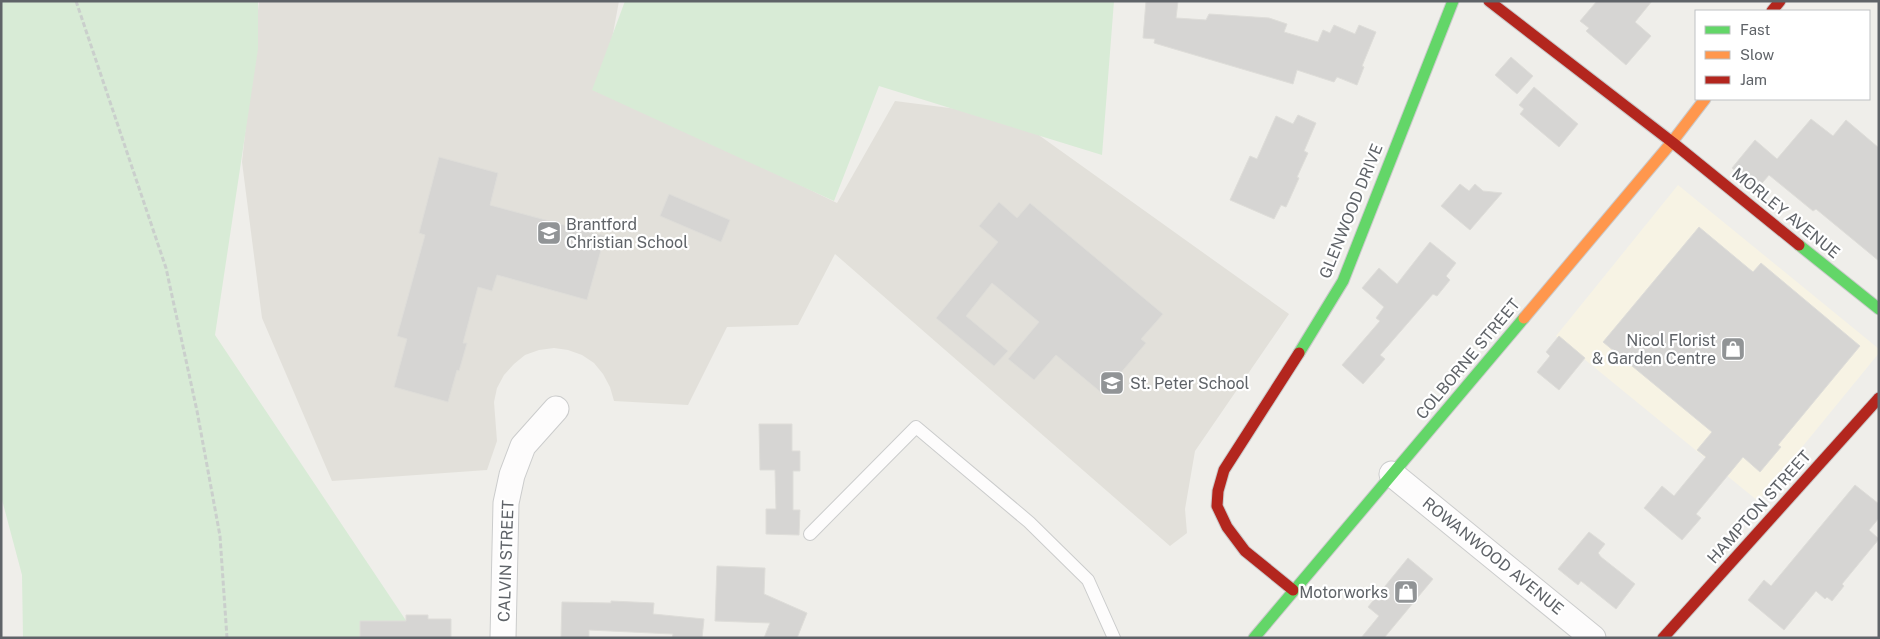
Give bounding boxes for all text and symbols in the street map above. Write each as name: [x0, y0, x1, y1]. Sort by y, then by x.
legend: [1695, 10, 1870, 100]
text: Fast: [1740, 21, 1770, 38]
text: Slow: [1740, 46, 1775, 63]
text: Jam: [1740, 71, 1767, 88]
street label: GLENWOOD DRIVE: [1315, 141, 1387, 281]
street label: MORLEY AVENUE: [1728, 164, 1844, 262]
place label: Brantford Christian School: [566, 215, 688, 252]
school or university icon: Brantford Christian School: [536, 220, 562, 246]
street label: COLBORNE STREET: [1412, 294, 1524, 423]
place label: Nicol Florist & Garden Centre: [1592, 331, 1716, 368]
shop icon: Nicol Florist & Garden Centre: [1720, 336, 1746, 362]
school or university icon: St. Peter School: [1099, 370, 1125, 396]
place label: St. Peter School: [1130, 374, 1250, 393]
street label: HAMPTON STREET: [1703, 446, 1815, 567]
street label: ROWANWOOD AVENUE: [1419, 493, 1567, 619]
street label: CALVIN STREET: [494, 499, 518, 622]
shop icon: Motorworks: [1393, 579, 1419, 605]
place label: Motorworks: [1299, 583, 1388, 602]

